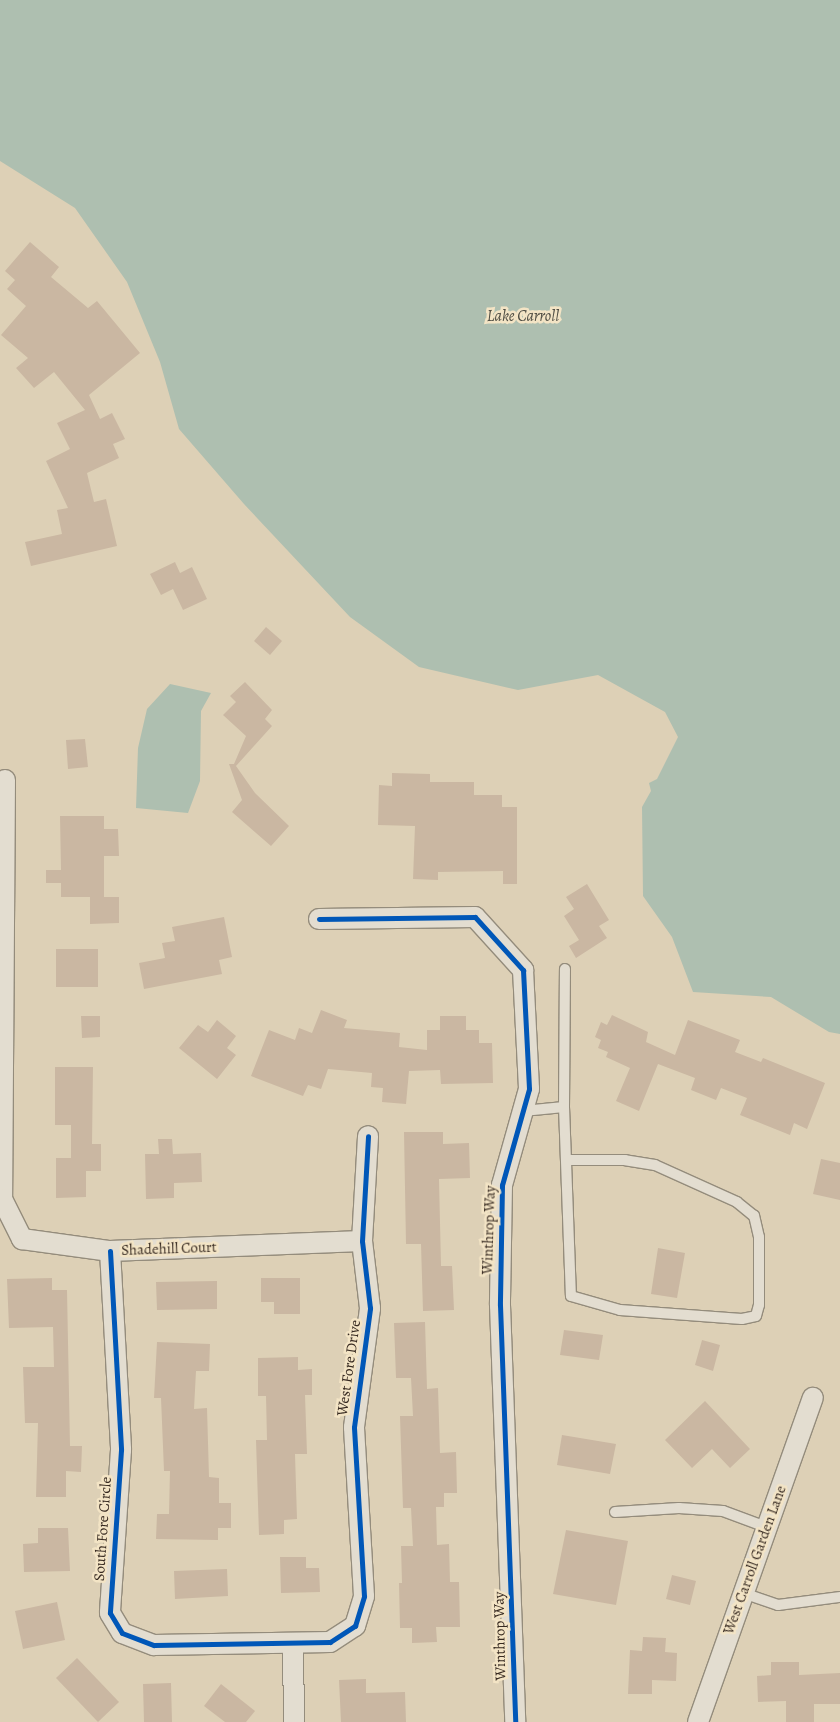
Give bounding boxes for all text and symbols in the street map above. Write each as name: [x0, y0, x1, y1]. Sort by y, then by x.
water label: Lake Carroll: [487, 306, 559, 326]
street label: Winthrop Way: [478, 1185, 500, 1275]
street label: Shadehill Court: [121, 1238, 217, 1260]
street label: West Fore Drive: [333, 1319, 365, 1417]
street label: South Fore Circle: [90, 1476, 116, 1582]
street label: West Carroll Garden Lane: [720, 1483, 790, 1637]
street label: Winthrop Way: [490, 1591, 510, 1681]

